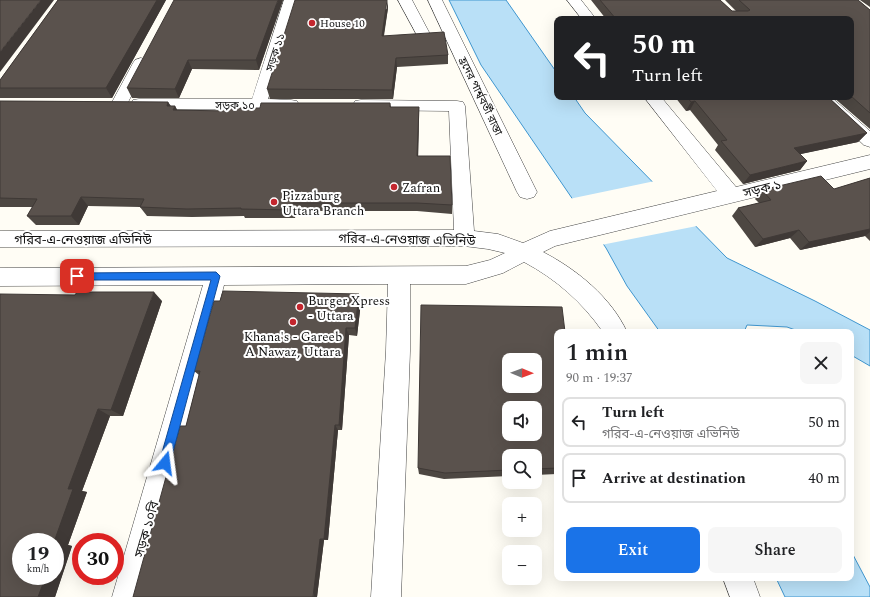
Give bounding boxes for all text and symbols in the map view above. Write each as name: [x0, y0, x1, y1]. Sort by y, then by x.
place label: House 10: [320, 15, 365, 32]
marker: House 10: [307, 18, 317, 28]
text: 50 m: [632, 23, 696, 66]
street label: সড়ক ১১: [261, 31, 290, 74]
icon: left: [566, 32, 618, 84]
street label: হ্রদের পার্শ্ববর্তী রাস্তা: [454, 53, 507, 139]
text: Turn left: [632, 62, 703, 89]
street label: সড়ক ১০: [214, 97, 255, 114]
street label: সড়ক ১: [740, 175, 783, 204]
place label: Zafran: [402, 178, 441, 198]
marker: Zafran: [389, 182, 399, 192]
place label: Pizzaburg Uttara Branch: [282, 186, 365, 221]
marker: Pizzaburg Uttara Branch: [269, 197, 279, 207]
street label: গরিব-এ-নেওয়াজ এভিনিউ: [338, 229, 477, 251]
street label: গরিব-এ-নেওয়াজ এভিনিউ: [14, 230, 152, 250]
pin: [60, 259, 94, 293]
icon: arrive: [66, 265, 88, 287]
place label: Burger Xpress - Uttara: [308, 291, 390, 326]
marker: Burger Xpress - Uttara: [295, 302, 305, 312]
marker: Khana's - Gareeb A Nawaz, Uttara: [288, 317, 298, 327]
place label: Khana's - Gareeb A Nawaz, Uttara: [244, 327, 342, 362]
text: 1 min: [566, 335, 628, 371]
button: close: [800, 342, 842, 384]
north arrow: [502, 353, 542, 393]
map controls: [502, 353, 542, 585]
text: 90 m · 19:37: [566, 368, 632, 388]
button: sound: [502, 401, 542, 441]
text: Turn left: [602, 401, 664, 424]
icon: left: [568, 411, 590, 433]
text: 50 m: [808, 411, 840, 434]
text: গরিব-এ-নেওয়াজ এভিনিউ: [602, 424, 739, 444]
position arrow: [144, 442, 186, 484]
button: search: [502, 449, 542, 489]
icon: arrive: [568, 467, 590, 489]
text: Arrive at destination: [602, 467, 746, 490]
text: 40 m: [808, 467, 840, 490]
button: +: [502, 497, 542, 537]
street label: সড়ক ১০বি: [129, 499, 165, 561]
button: Exit: [566, 527, 700, 573]
button: Share: [708, 527, 842, 573]
speed limit sign: 30: [72, 533, 124, 585]
text: 19: [27, 539, 49, 569]
button: −: [502, 545, 542, 585]
text: km/h: [27, 561, 49, 577]

